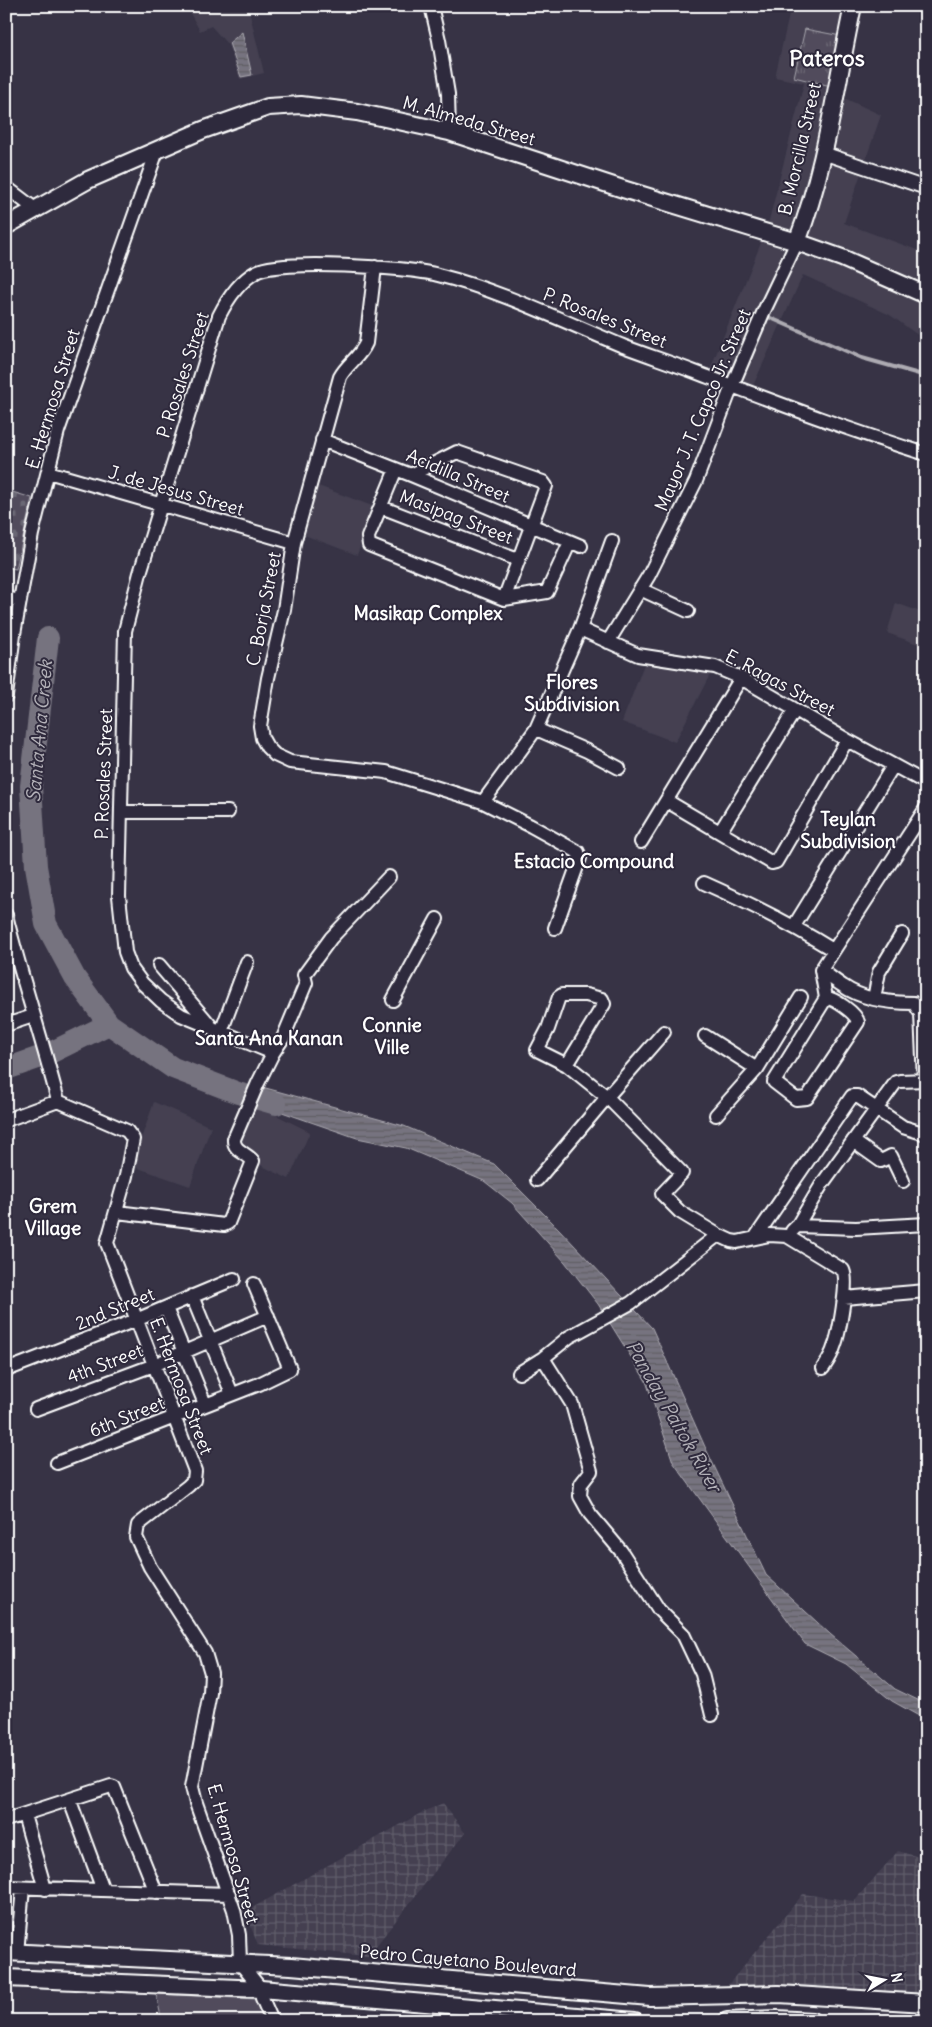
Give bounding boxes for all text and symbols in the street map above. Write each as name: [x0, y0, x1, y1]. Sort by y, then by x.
district label: Pateros: [789, 44, 865, 72]
street label: B. Morcilla Street: [773, 80, 826, 217]
street label: M. Almeda Street: [400, 91, 538, 150]
street label: P. Rosales Street: [540, 282, 670, 353]
street label: Mayor J. T. Capco Jr. Street: [649, 305, 756, 514]
street label: P. Rosales Street: [151, 309, 214, 441]
street label: E. Hermosa Street: [20, 326, 85, 472]
street label: Acidilla Street: [403, 443, 513, 508]
street label: J. de Jesus Street: [106, 460, 246, 521]
street label: Masipag Street: [396, 484, 516, 549]
street label: C. Borja Street: [241, 550, 286, 668]
district label: Masikap Complex: [353, 601, 503, 625]
street label: E. Ragas Street: [721, 644, 839, 721]
water label: Santa Ana Creek: [21, 658, 57, 803]
district label: Flores Subdivision: [524, 670, 620, 716]
street label: P. Rosales Street: [90, 708, 117, 840]
district label: Teylan Subdivision: [800, 807, 896, 853]
district label: Estacio Compound: [514, 849, 674, 873]
district label: Connie Ville: [362, 1013, 422, 1059]
district label: Santa Ana Kanan: [195, 1026, 343, 1050]
district label: Grem Village: [25, 1194, 81, 1240]
street label: 2nd Street: [72, 1282, 158, 1335]
street label: E. Hermosa Street: [145, 1314, 218, 1458]
water label: Panday Paltok River: [621, 1336, 728, 1498]
street label: 4th Street: [64, 1339, 146, 1388]
street label: 6th Street: [86, 1391, 168, 1442]
street label: E. Hermosa Street: [202, 1781, 265, 1927]
street label: Pedro Cayetano Boulevard: [359, 1940, 578, 1981]
north arrow: [860, 1954, 910, 2004]
text: N: [887, 1971, 907, 1984]

